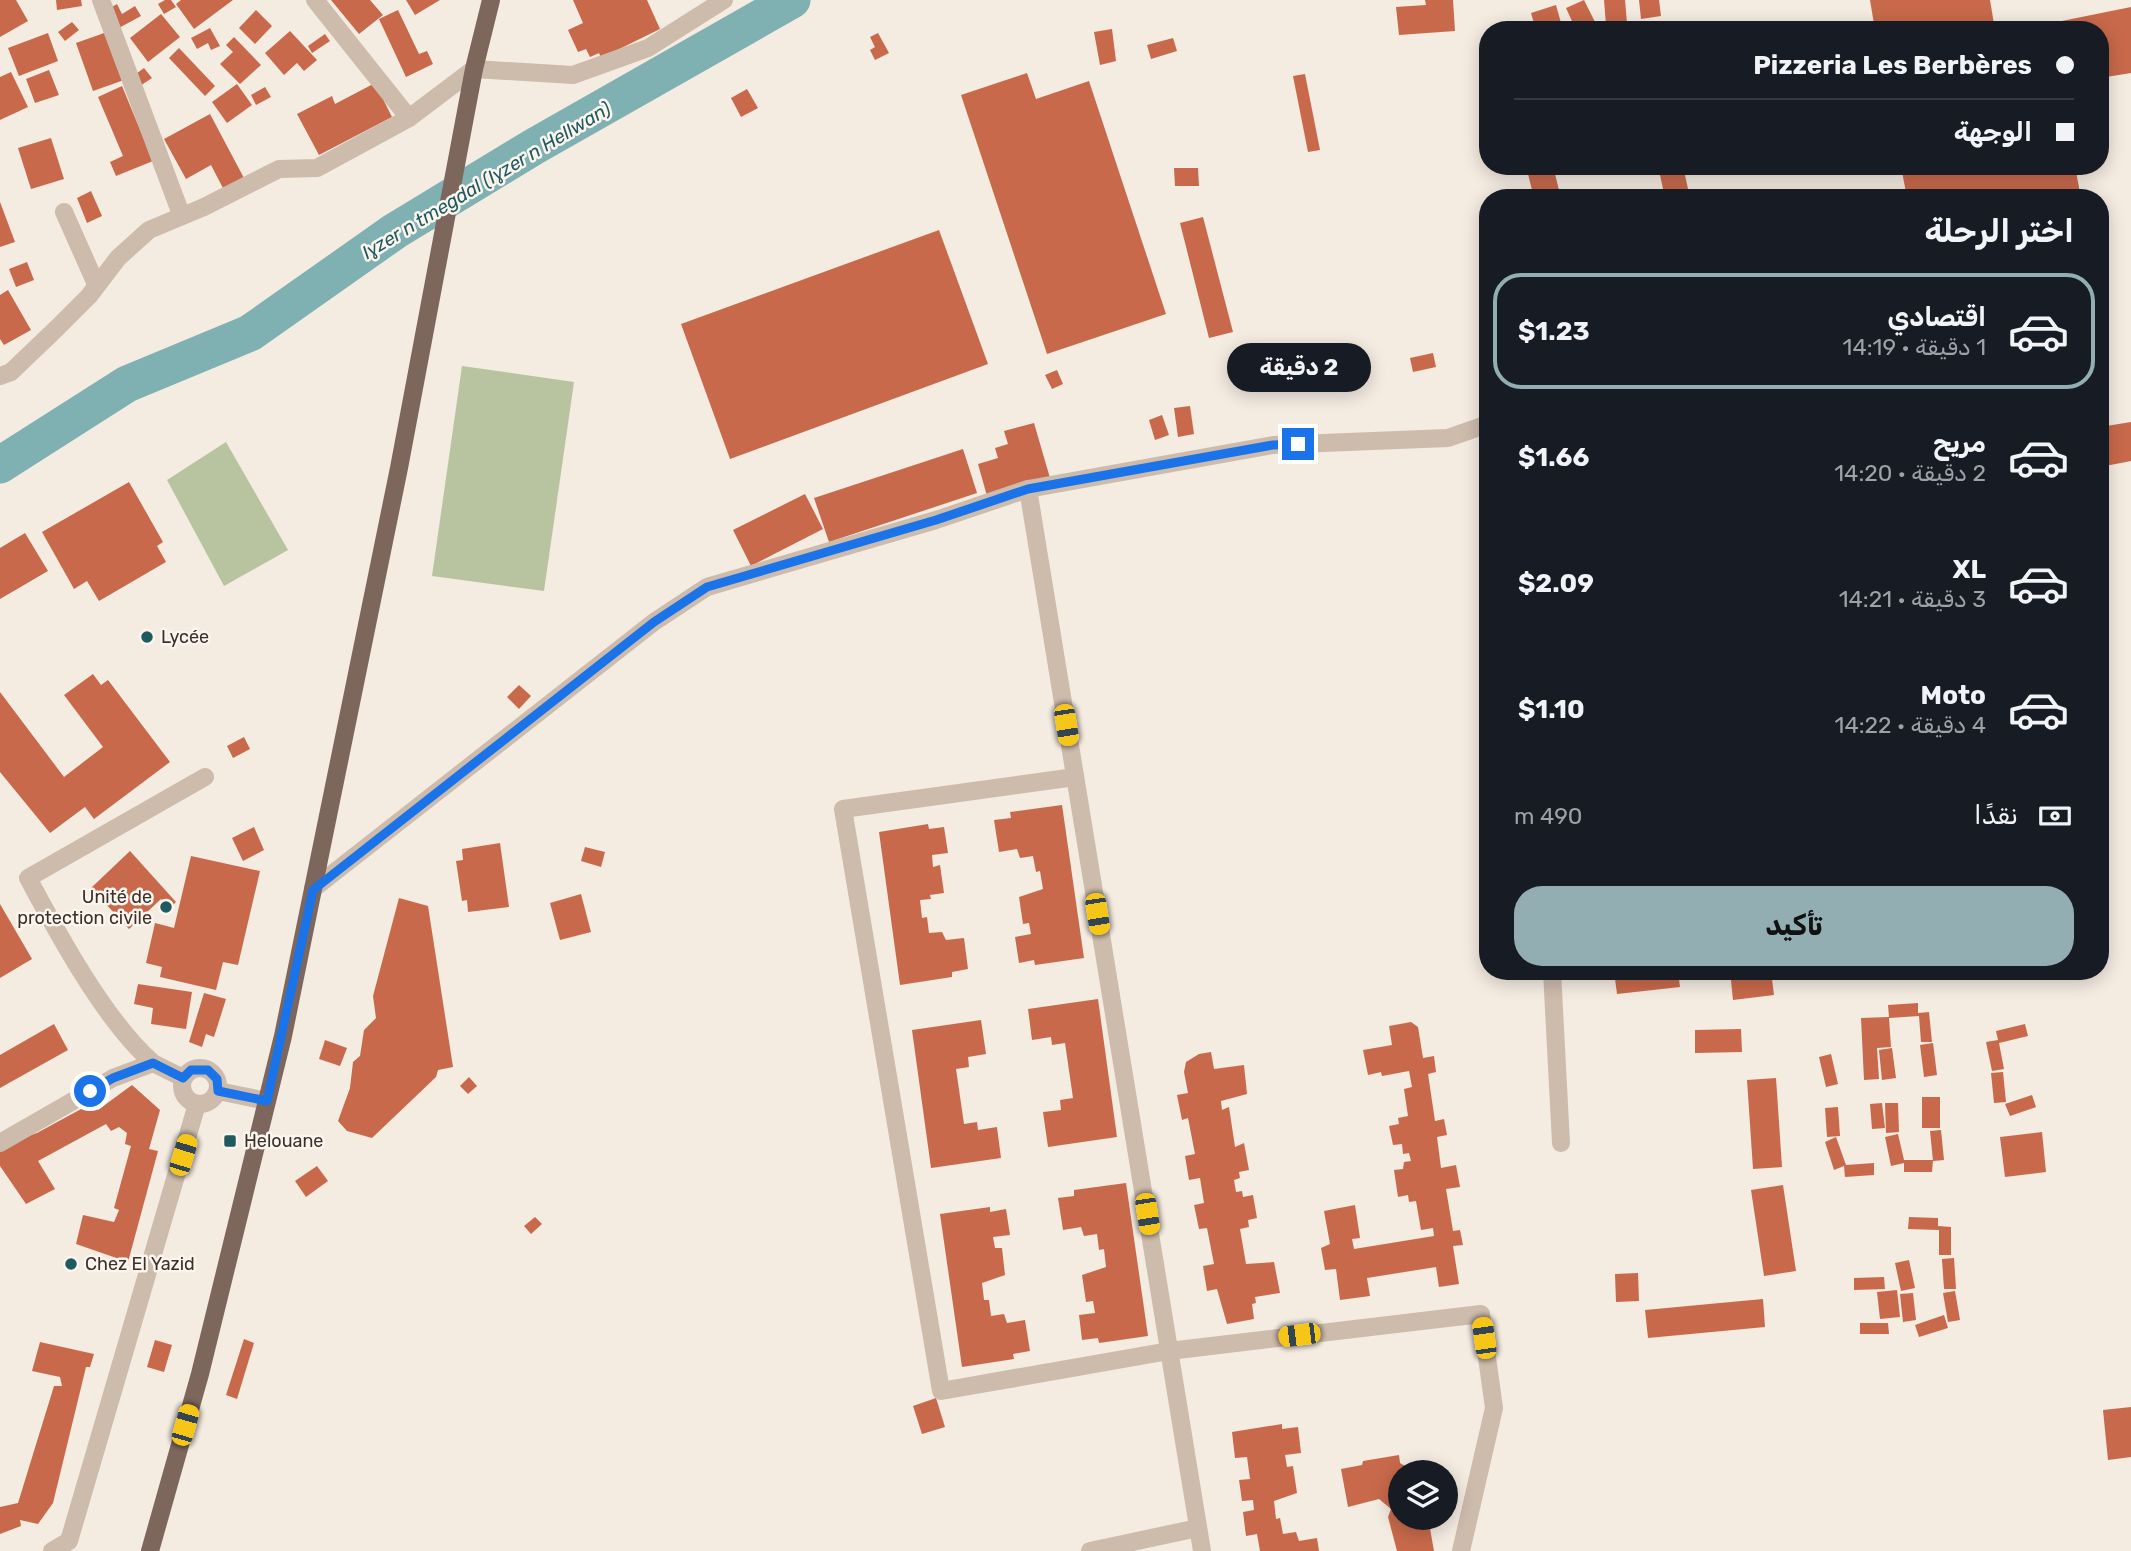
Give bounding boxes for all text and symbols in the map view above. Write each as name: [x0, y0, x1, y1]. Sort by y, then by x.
text: Pizzeria Les Berbères: [1753, 50, 2032, 81]
water label: Iɣzer n tmegdal (Iɣzer n Hellwan): [358, 97, 615, 264]
text: الوجهة: [1954, 117, 2032, 148]
text: اختر الرحلة: [1924, 212, 2074, 250]
icon: car: [2007, 300, 2070, 363]
text: اقتصادي: [1887, 302, 1986, 333]
text: $1.23: [1518, 316, 1590, 347]
text: 1 دقيقة · 14:19: [1843, 333, 1986, 361]
callout: 2 دقيقة: [1226, 342, 1370, 392]
text: 2 دقيقة: [1260, 353, 1338, 381]
icon: car: [2007, 426, 2070, 489]
route end: [1282, 428, 1314, 460]
text: مريح: [1933, 428, 1986, 459]
text: $1.66: [1518, 442, 1589, 473]
text: 2 دقيقة · 14:20: [1834, 459, 1986, 487]
icon: car: [2007, 552, 2070, 615]
text: XL: [1953, 554, 1986, 585]
text: $2.09: [1518, 568, 1594, 599]
text: 3 دقيقة · 14:21: [1839, 585, 1986, 613]
place label: Lycée: [161, 626, 209, 648]
marker: Lycée: [139, 629, 155, 645]
icon: car: [2007, 678, 2070, 741]
text: Moto: [1921, 680, 1986, 711]
text: $1.10: [1518, 694, 1585, 725]
car: [1053, 703, 1080, 747]
text: 4 دقيقة · 14:22: [1835, 711, 1986, 739]
icon: cash: [2036, 797, 2074, 835]
text: نقدًا: [1974, 800, 2018, 831]
text: 490 m: [1514, 802, 1582, 830]
place label: Unité de protection civile: [17, 886, 152, 929]
button: تأكيد: [1514, 886, 2074, 966]
car: [1084, 892, 1111, 936]
marker: Unité de protection civile: [158, 899, 174, 915]
route start: [74, 1075, 106, 1107]
place label: Helouane: [244, 1130, 323, 1152]
car: [167, 1132, 200, 1178]
marker: Helouane: [222, 1133, 238, 1149]
car: [1134, 1192, 1161, 1236]
place label: Chez El Yazid: [85, 1253, 195, 1275]
marker: Chez El Yazid: [63, 1256, 79, 1272]
car: [1471, 1316, 1498, 1360]
car: [1277, 1322, 1322, 1348]
car: [170, 1402, 201, 1448]
map controls: [1388, 1460, 1458, 1530]
button: layers: [1388, 1460, 1458, 1530]

